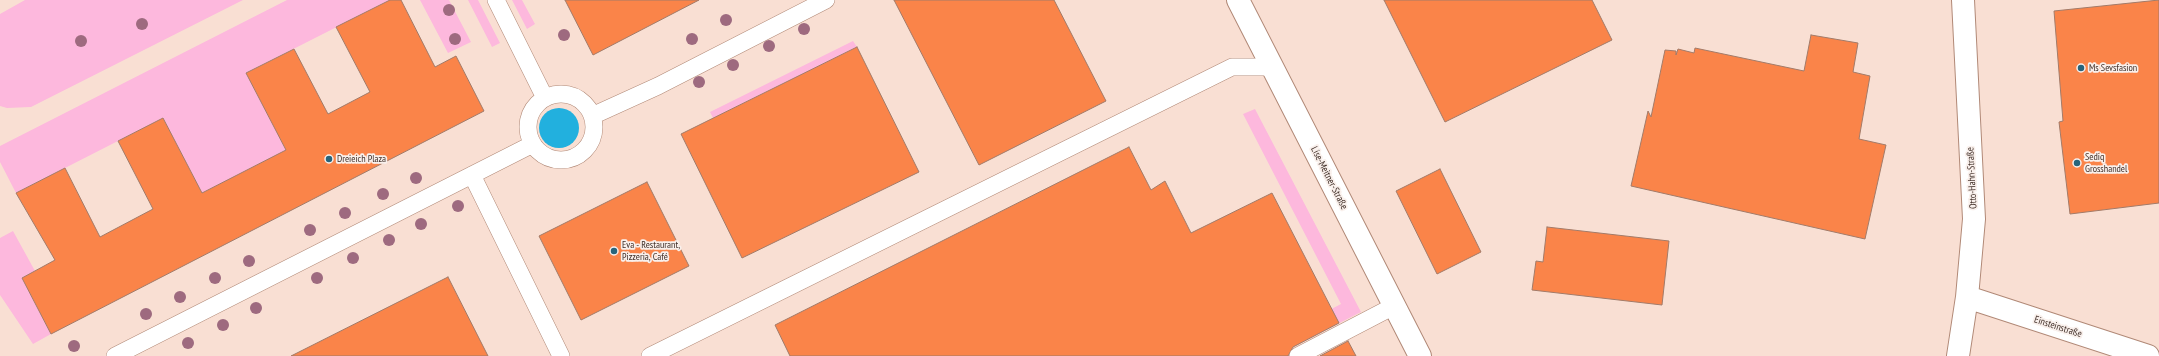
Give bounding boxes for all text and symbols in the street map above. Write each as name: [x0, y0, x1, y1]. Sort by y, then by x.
place label: Ms Sevsfasion: [2089, 62, 2137, 74]
marker: Ms Sevsfasion: [2076, 63, 2086, 73]
street label: Lise-Meitner-Straße: [1308, 144, 1350, 212]
street label: Otto-Hahn-Straße: [1964, 147, 1980, 209]
place label: Sediq Grosshandel: [2085, 151, 2127, 174]
place label: Dreieich Plaza: [337, 153, 386, 165]
marker: Dreieich Plaza: [324, 154, 334, 164]
marker: Sediq Grosshandel: [2072, 158, 2082, 168]
place label: Eva - Restaurant, Pizzeria, Café: [622, 239, 680, 262]
marker: Eva - Restaurant, Pizzeria, Café: [609, 246, 619, 256]
street label: Einsteinstraße: [2033, 314, 2083, 340]

